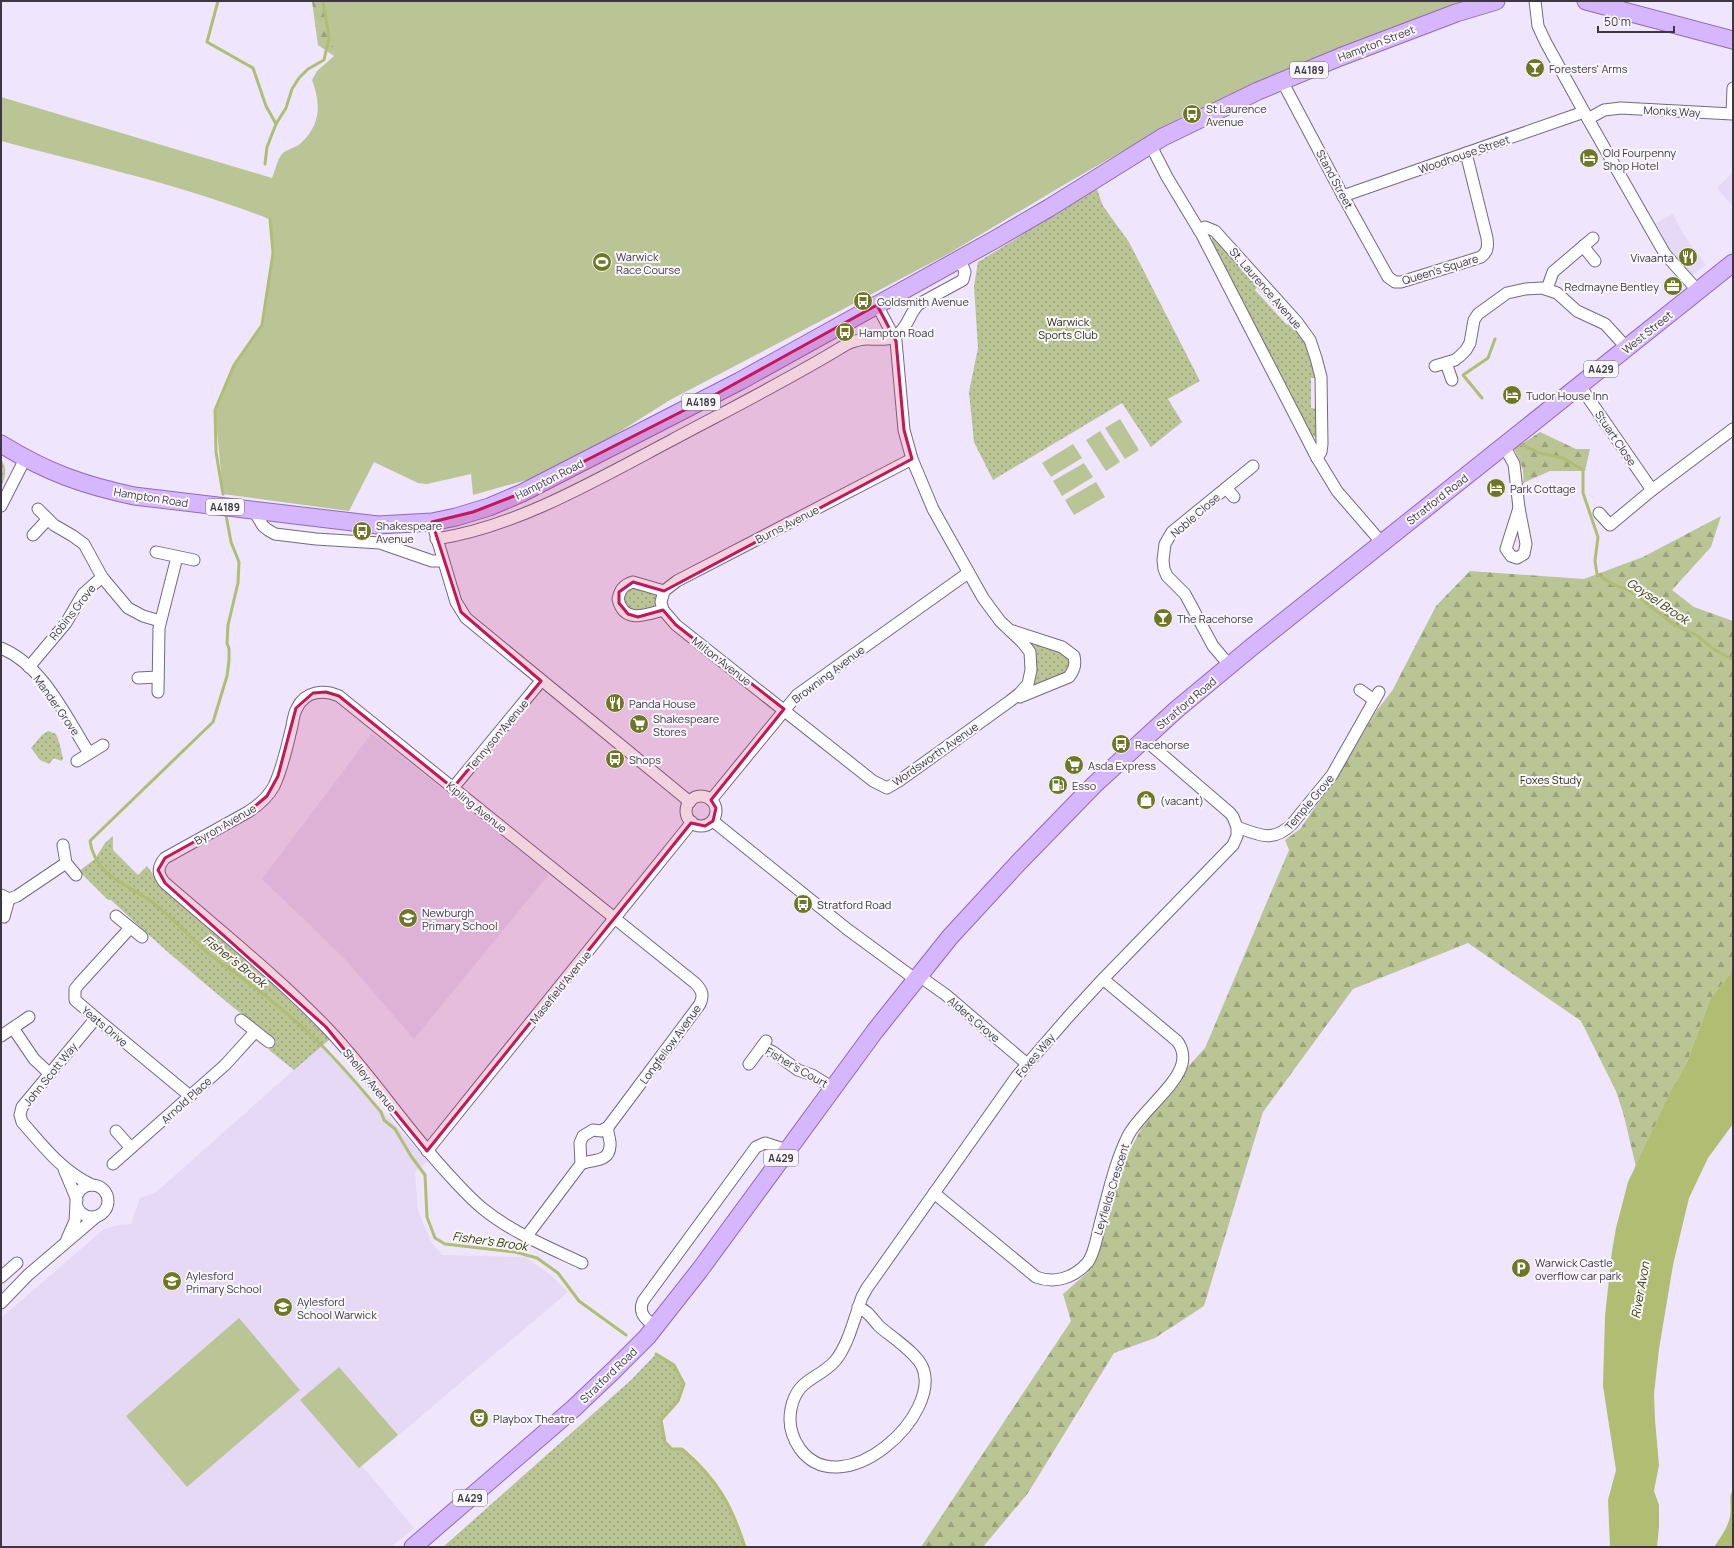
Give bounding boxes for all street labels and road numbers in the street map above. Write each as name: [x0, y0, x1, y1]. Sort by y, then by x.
street label: Hampton Street: [1335, 21, 1417, 65]
road number: A4189: [1290, 62, 1328, 78]
street label: Monks Way: [1643, 102, 1701, 120]
street label: Woodhouse Street: [1416, 131, 1512, 177]
street label: Stand Street: [1313, 147, 1357, 211]
street label: St. Laurence Avenue: [1226, 244, 1306, 332]
street label: Queen's Square: [1400, 250, 1481, 288]
street label: West Street: [1619, 307, 1675, 357]
road number: A429: [1584, 361, 1618, 377]
road number: A4189: [682, 394, 720, 410]
street label: Stuart Close: [1592, 407, 1640, 469]
street label: Hampton Road: [512, 455, 586, 503]
street label: Stratford Road: [1403, 470, 1471, 528]
street label: Hampton Road: [113, 484, 189, 510]
street label: Noble Close: [1167, 489, 1223, 541]
road number: A4189: [206, 499, 244, 515]
street label: Burns Avenue: [753, 501, 822, 546]
street label: Robins Grove: [46, 581, 99, 643]
street label: Milton Avenue: [689, 633, 755, 689]
street label: Browning Avenue: [789, 641, 868, 706]
street label: Mander Grove: [31, 672, 84, 739]
street label: Stratford Road: [1153, 673, 1219, 733]
street label: Tennyson Avenue: [463, 696, 532, 774]
street label: Wordsworth Avenue: [889, 718, 981, 789]
street label: Temple Grove: [1281, 770, 1337, 833]
street label: Kipling Avenue: [444, 778, 511, 836]
street label: Byron Avenue: [191, 800, 259, 848]
street label: Masefield Avenue: [526, 947, 594, 1027]
street label: Alders Grove: [945, 993, 1004, 1046]
street label: Longfellow Avenue: [636, 1001, 704, 1087]
street label: Yeats Drive: [79, 1002, 132, 1050]
street label: Foxes Way: [1012, 1030, 1058, 1080]
street label: John Scott Way: [20, 1039, 80, 1109]
street label: Fisher's Court: [763, 1043, 831, 1091]
street label: Shelley Avenue: [340, 1045, 400, 1115]
street label: Arnold Place: [158, 1073, 215, 1127]
street label: Leyfields Crescent: [1090, 1141, 1132, 1237]
road number: A429: [764, 1150, 798, 1166]
street label: Stratford Road: [576, 1344, 640, 1406]
road number: A429: [453, 1490, 487, 1506]

